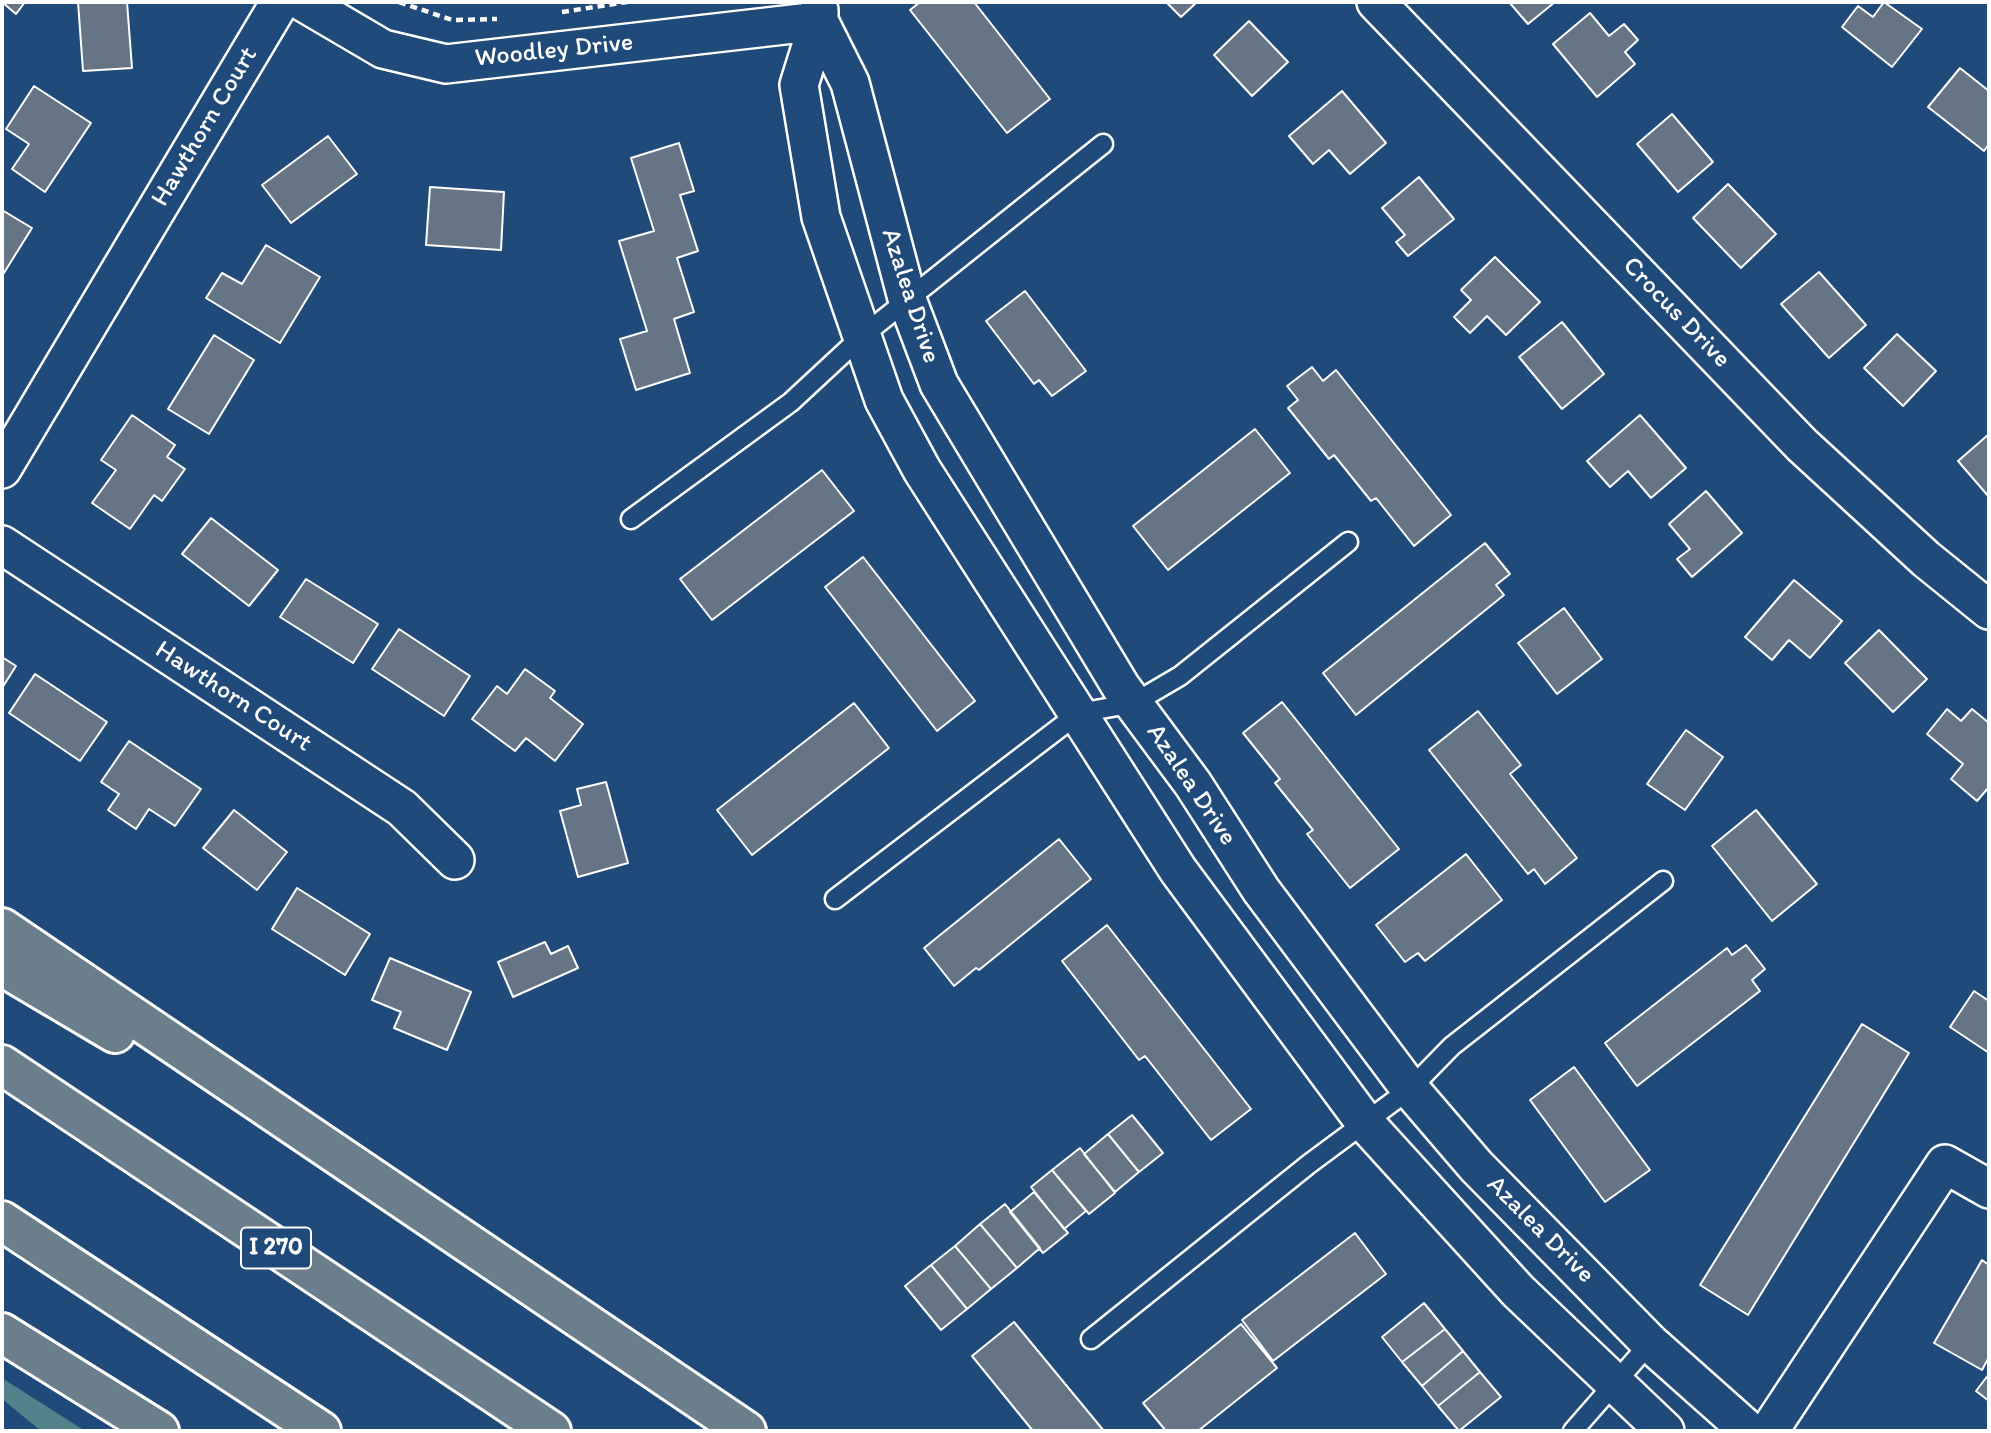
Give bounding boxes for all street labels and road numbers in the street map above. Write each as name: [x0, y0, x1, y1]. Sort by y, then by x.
street label: Woodley Drive: [473, 27, 635, 75]
street label: Hawthorn Court: [145, 42, 265, 212]
street label: Azalea Drive: [874, 225, 946, 367]
street label: Crocus Drive: [1615, 251, 1737, 375]
street label: Hawthorn Court: [149, 635, 317, 759]
street label: Azalea Drive: [1139, 718, 1243, 852]
street label: Azalea Drive: [1480, 1170, 1600, 1290]
road number: I 270: [241, 1228, 311, 1268]

